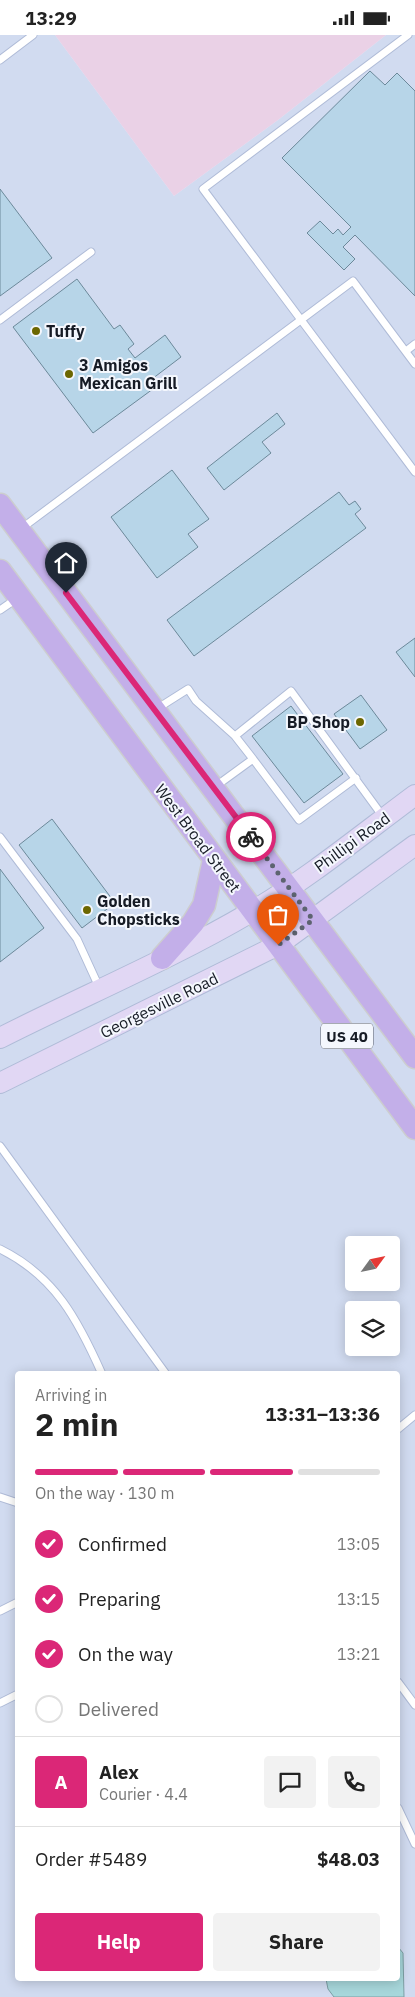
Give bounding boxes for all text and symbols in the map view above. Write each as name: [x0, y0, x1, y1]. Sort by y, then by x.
text: 13:29: [25, 6, 77, 30]
place label: Tuffy: [46, 321, 85, 341]
marker: Tuffy: [30, 325, 42, 337]
place label: 3 Amigos Mexican Grill: [79, 355, 177, 393]
marker: 3 Amigos Mexican Grill: [63, 368, 75, 380]
pin: [45, 542, 87, 593]
icon: home: [52, 549, 80, 577]
place label: BP Shop: [287, 712, 350, 732]
marker: BP Shop: [354, 716, 366, 728]
street label: West Broad Street: [151, 780, 245, 896]
street label: Phillipi Road: [310, 808, 394, 876]
courier: [226, 812, 276, 862]
icon: bike: [237, 823, 265, 851]
place label: Golden Chopsticks: [97, 891, 180, 929]
pin: [257, 894, 299, 945]
icon: bag: [264, 901, 292, 929]
marker: Golden Chopsticks: [81, 904, 93, 916]
street label: Georgesville Road: [97, 968, 221, 1042]
road number: US 40: [321, 1023, 373, 1049]
north arrow: [345, 1236, 400, 1291]
map controls: [345, 1236, 400, 1356]
button: layers: [345, 1301, 400, 1356]
text: Arriving in: [35, 1385, 107, 1405]
text: 13:31–13:36: [265, 1402, 380, 1426]
text: 2 min: [35, 1403, 119, 1445]
text: On the way · 130 m: [35, 1483, 174, 1503]
icon: check: [35, 1530, 63, 1558]
text: Confirmed: [78, 1532, 167, 1556]
text: 13:05: [337, 1534, 380, 1554]
icon: check: [35, 1585, 63, 1613]
text: Preparing: [78, 1587, 160, 1611]
text: 13:15: [337, 1589, 380, 1609]
icon: check: [35, 1640, 63, 1668]
text: On the way: [78, 1642, 173, 1666]
text: 13:21: [337, 1644, 380, 1664]
text: Delivered: [78, 1697, 159, 1721]
button: chat: [264, 1756, 316, 1808]
button: phone: [328, 1756, 380, 1808]
text: Alex: [99, 1760, 139, 1784]
text: A: [54, 1770, 68, 1794]
text: Courier · 4.4: [99, 1784, 188, 1804]
text: Order #5489: [35, 1847, 147, 1871]
text: $48.03: [317, 1847, 380, 1871]
button: Help: [35, 1913, 203, 1971]
button: Share: [213, 1913, 380, 1971]

